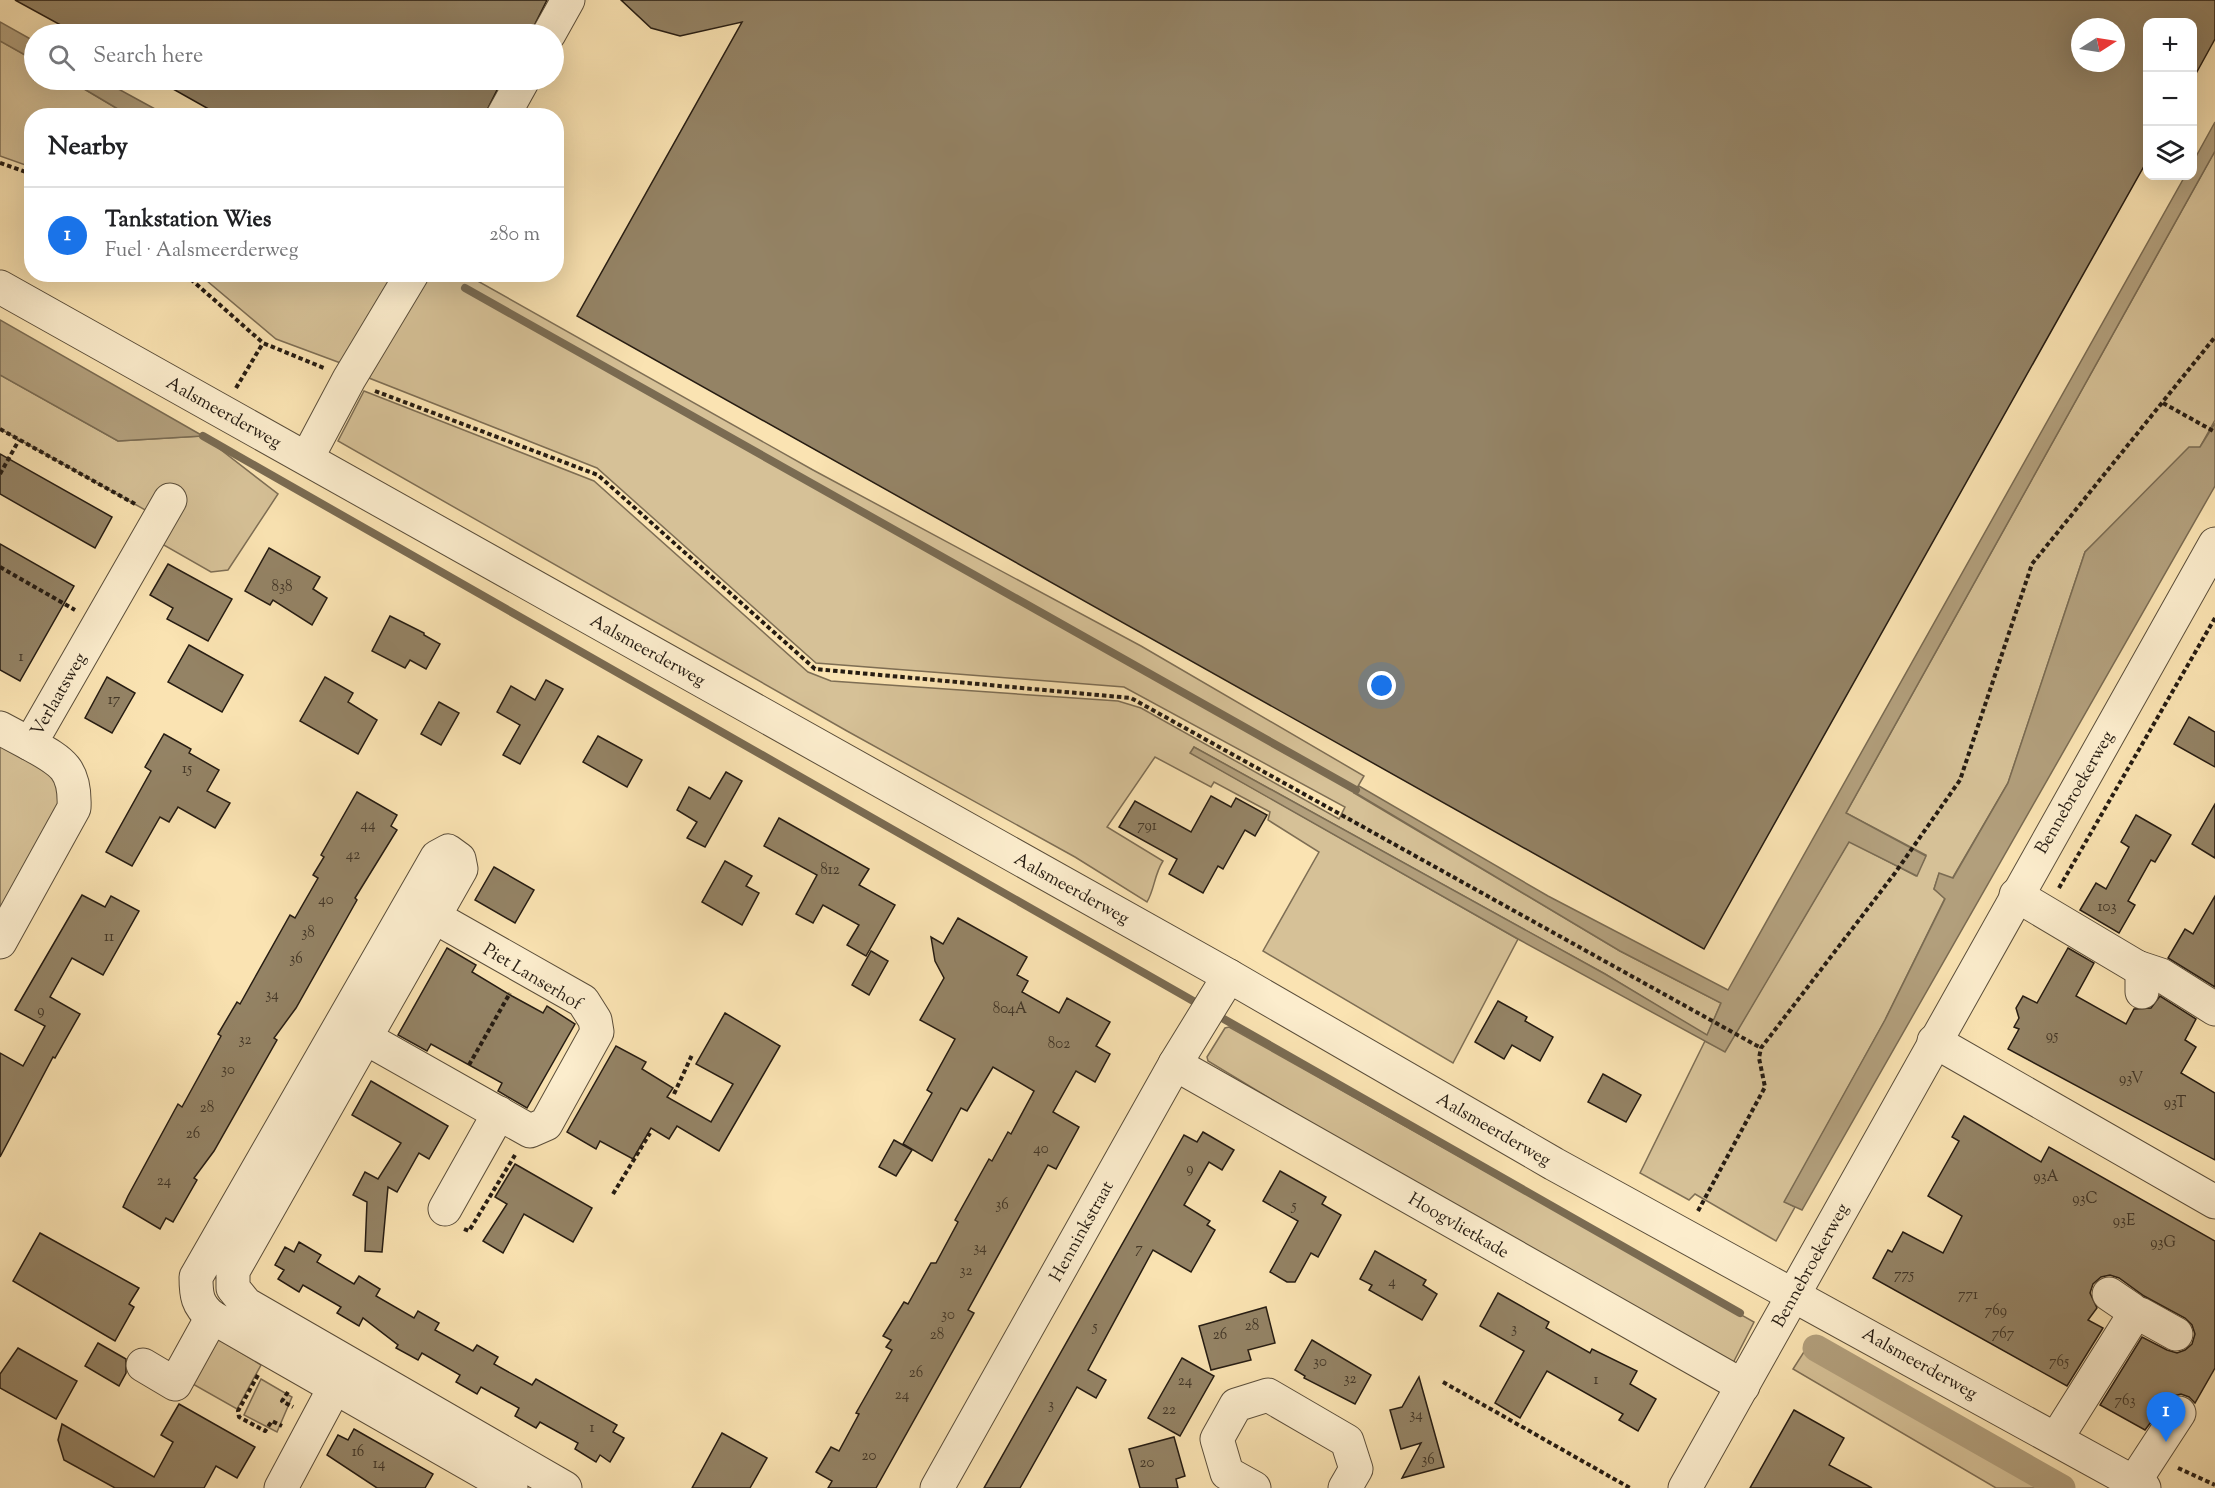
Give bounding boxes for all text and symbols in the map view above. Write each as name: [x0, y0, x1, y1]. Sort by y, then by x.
north arrow: [2071, 18, 2125, 72]
map controls: [2143, 18, 2197, 180]
button: +: [2143, 18, 2197, 72]
search box: [24, 24, 564, 90]
icon: search: [45, 41, 78, 74]
text: Search here: [93, 41, 203, 73]
button: −: [2143, 72, 2197, 126]
button: layers: [2143, 126, 2197, 180]
text: Nearby: [48, 129, 128, 166]
text: Tankstation Wies: [105, 205, 271, 237]
text: 1: [64, 221, 71, 250]
text: 280 m: [489, 221, 540, 250]
text: Fuel · Aalsmeerderweg: [105, 237, 298, 266]
street label: Aalsmeerderweg: [161, 371, 286, 456]
house number: 838: [271, 577, 293, 598]
street label: Aalsmeerderweg: [585, 609, 710, 694]
house number: 1: [18, 647, 24, 668]
street label: Verlaatsweg: [25, 648, 94, 742]
your location: [1367, 671, 1396, 700]
house number: 17: [108, 690, 121, 711]
street label: Bennebroekerweg: [2030, 726, 2122, 859]
house number: 15: [182, 759, 192, 780]
house number: 44: [360, 815, 376, 836]
house number: 791: [1137, 816, 1157, 837]
house number: 42: [346, 845, 360, 866]
street label: Aalsmeerderweg: [1009, 847, 1134, 932]
house number: 812: [820, 860, 840, 881]
house number: 40: [318, 890, 334, 911]
house number: 103: [2098, 897, 2116, 918]
house number: 38: [301, 923, 315, 944]
house number: 11: [104, 927, 114, 948]
street label: Piet Lanserhof: [477, 938, 587, 1018]
house number: 36: [289, 949, 303, 970]
house number: 34: [265, 985, 279, 1006]
house number: 804A: [993, 999, 1027, 1020]
house number: 9: [37, 1001, 45, 1022]
house number: 95: [2046, 1026, 2058, 1047]
house number: 32: [238, 1030, 252, 1051]
house number: 802: [1048, 1034, 1070, 1055]
house number: 30: [221, 1060, 235, 1081]
house number: 93V: [2119, 1069, 2143, 1090]
street label: Aalsmeerderweg: [1431, 1087, 1555, 1174]
house number: 93T: [2164, 1093, 2187, 1114]
house number: 28: [200, 1098, 214, 1119]
house number: 26: [186, 1124, 200, 1145]
house number: 40: [1033, 1139, 1049, 1160]
house number: 9: [1186, 1159, 1194, 1180]
house number: 93A: [2033, 1167, 2059, 1188]
house number: 24: [157, 1171, 172, 1192]
street label: Henninkstraat: [1044, 1177, 1121, 1287]
street label: Hoogvlietkade: [1403, 1187, 1513, 1266]
house number: 93C: [2072, 1189, 2098, 1210]
house number: 36: [995, 1195, 1009, 1216]
house number: 5: [1290, 1196, 1297, 1217]
street label: Bennebroekerweg: [1767, 1199, 1857, 1333]
house number: 93E: [2113, 1211, 2135, 1232]
house number: 93G: [2150, 1233, 2176, 1254]
house number: 34: [973, 1238, 987, 1259]
house number: 7: [1135, 1239, 1143, 1260]
house number: 32: [959, 1261, 973, 1282]
house number: 775: [1894, 1265, 1914, 1286]
house number: 4: [1388, 1272, 1396, 1293]
house number: 771: [1958, 1285, 1978, 1306]
house number: 769: [1985, 1301, 2007, 1322]
house number: 30: [941, 1305, 955, 1326]
house number: 28: [1245, 1316, 1259, 1337]
house number: 5: [1091, 1317, 1098, 1338]
house number: 3: [1511, 1319, 1517, 1340]
street label: Aalsmeerderweg: [1857, 1322, 1982, 1407]
house number: 767: [1992, 1324, 2015, 1345]
house number: 28: [930, 1325, 944, 1346]
house number: 26: [1213, 1325, 1227, 1346]
house number: 30: [1313, 1352, 1327, 1373]
house number: 765: [2049, 1352, 2069, 1373]
house number: 26: [909, 1363, 923, 1384]
house number: 32: [1343, 1369, 1357, 1390]
house number: 1: [1593, 1370, 1599, 1391]
house number: 24: [1178, 1371, 1193, 1392]
house number: 24: [895, 1385, 910, 1406]
house number: 763: [2114, 1391, 2136, 1412]
pin: 1: [2146, 1392, 2186, 1442]
house number: 3: [1048, 1395, 1054, 1416]
house number: 22: [1162, 1400, 1176, 1421]
house number: 34: [1409, 1405, 1423, 1426]
house number: 1: [589, 1418, 595, 1439]
house number: 16: [352, 1442, 364, 1463]
house number: 20: [862, 1446, 877, 1467]
house number: 36: [1421, 1450, 1435, 1471]
house number: 20: [1140, 1453, 1155, 1474]
house number: 14: [373, 1454, 386, 1475]

